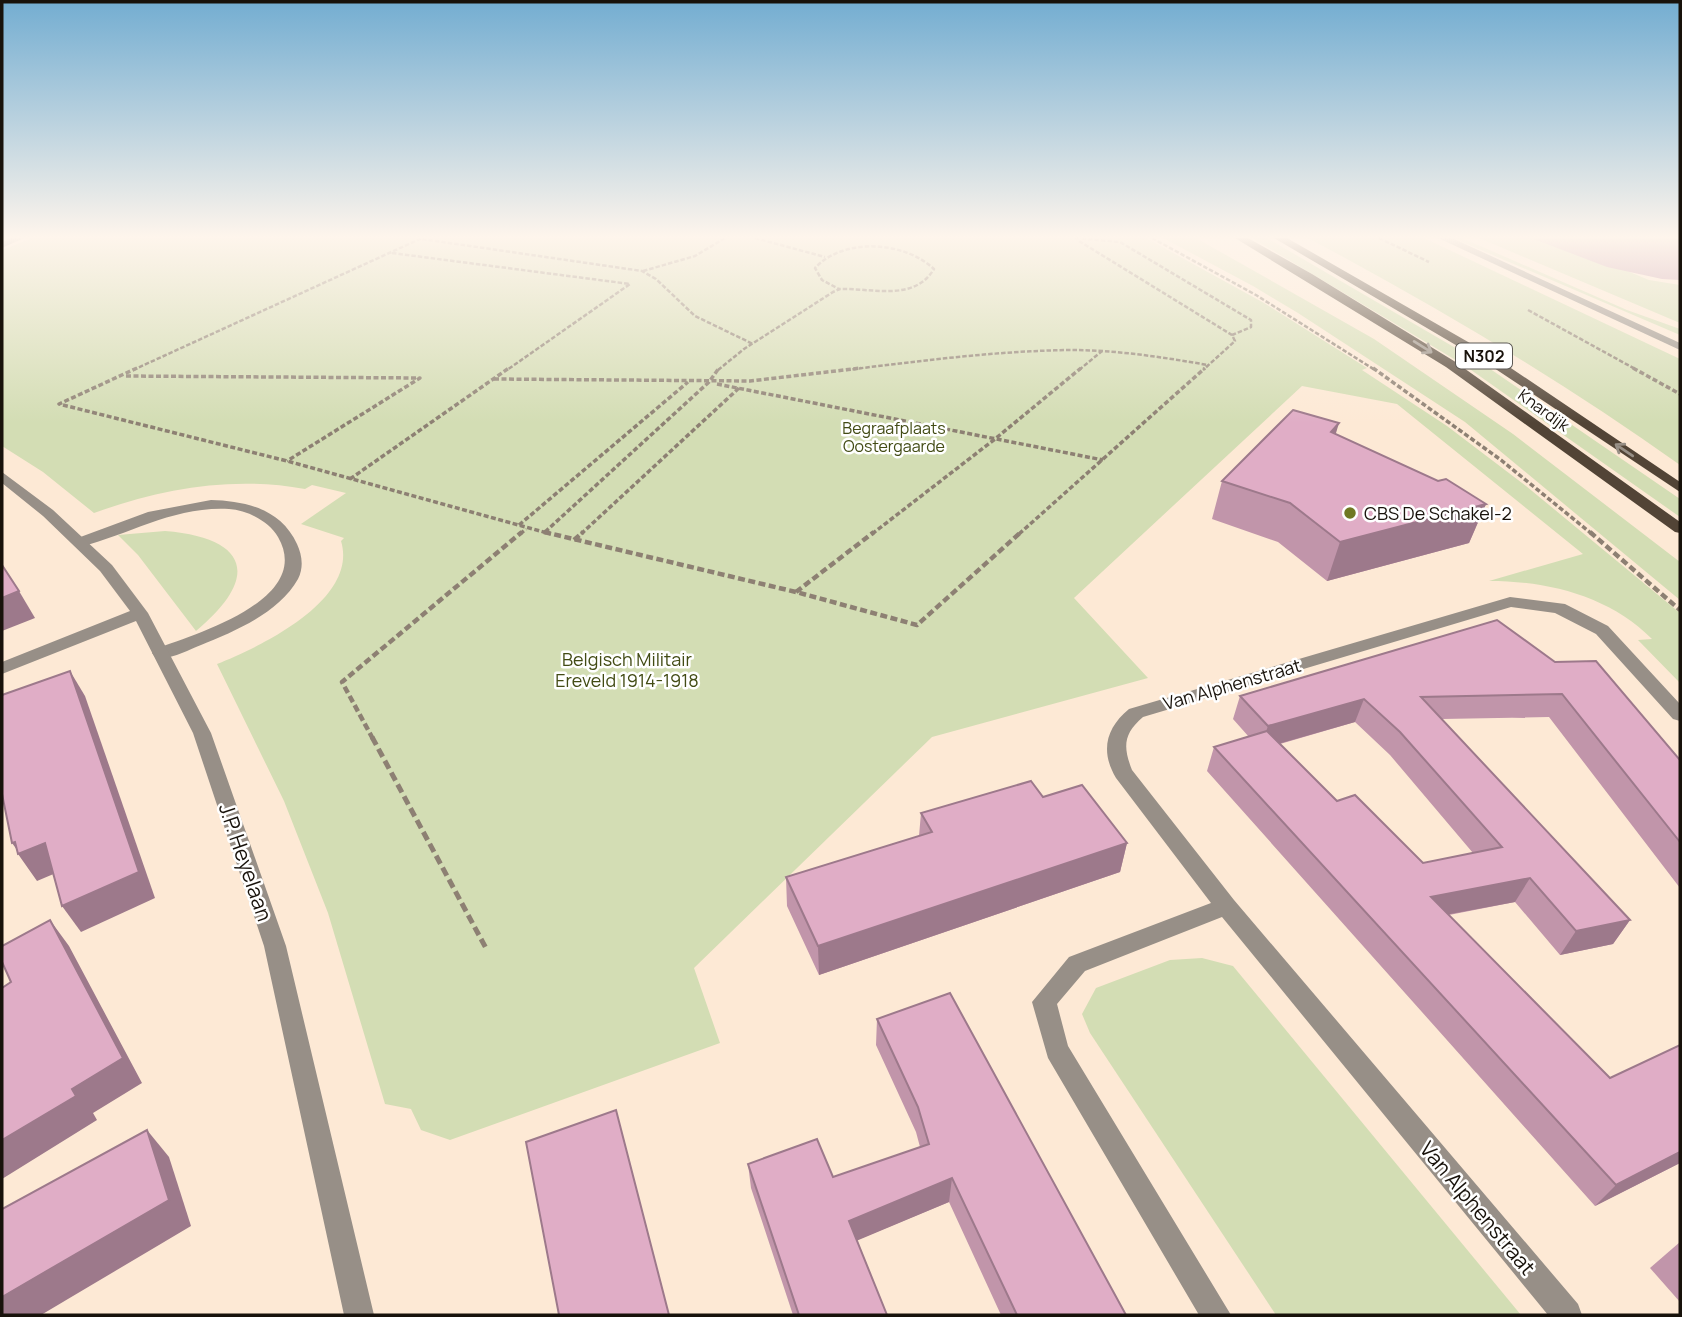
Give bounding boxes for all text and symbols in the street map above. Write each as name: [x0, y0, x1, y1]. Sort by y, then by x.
one-way arrow: [1412, 341, 1432, 355]
road number: N302: [1456, 344, 1512, 368]
street label: Knardijk: [1514, 384, 1575, 437]
park label: Begraafplaats Oostergaarde: [842, 417, 946, 457]
one-way arrow: [1615, 443, 1634, 457]
place label: CBS De Schakel-2: [1364, 501, 1512, 525]
marker: CBS De Schakel-2: [1342, 505, 1358, 521]
park label: Belgisch Militair Ereveld 1914-1918: [555, 647, 699, 692]
street label: Van Alphenstraat: [1160, 653, 1304, 715]
street label: J.P. Heyelaan: [213, 799, 279, 925]
street label: Van Alphenstraat: [1414, 1135, 1542, 1281]

